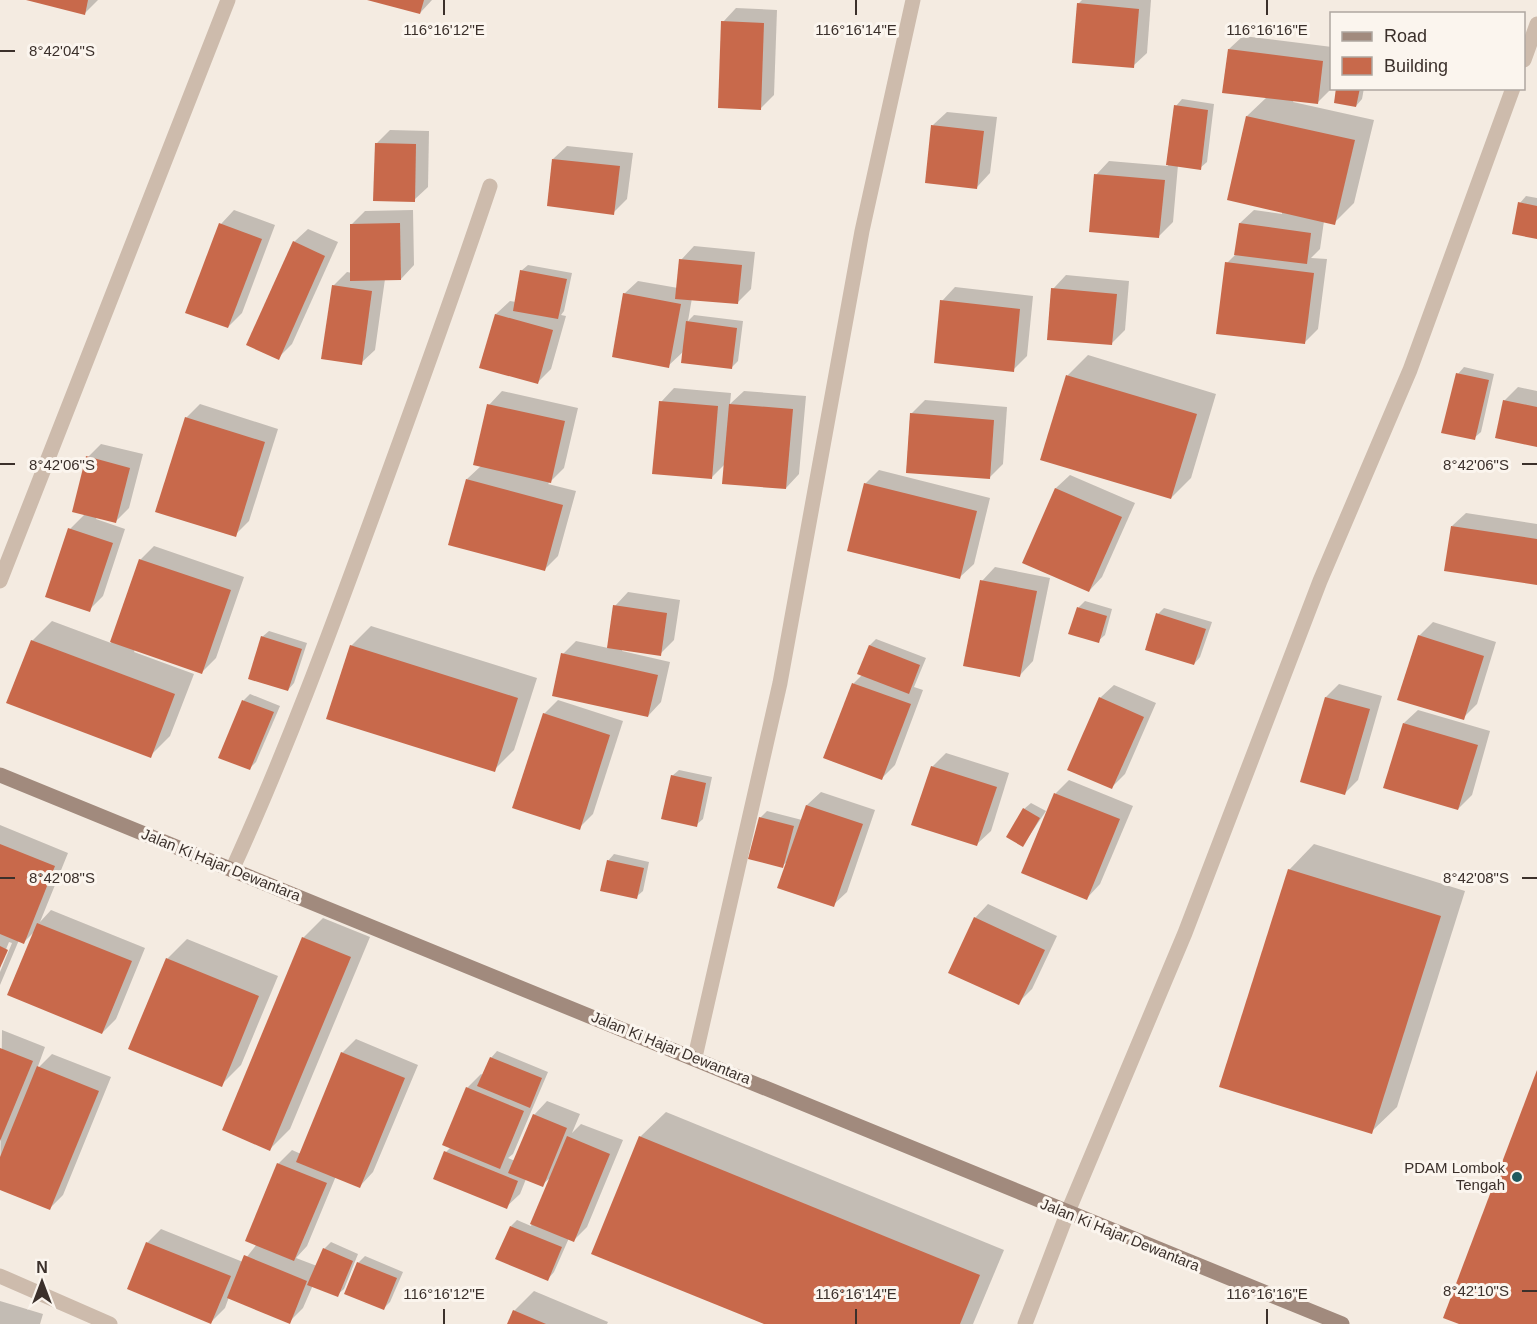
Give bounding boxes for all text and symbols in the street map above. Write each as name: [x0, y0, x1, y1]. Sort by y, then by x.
legend: [1330, 12, 1525, 90]
text: 116°16'12"E: [403, 21, 485, 38]
text: 116°16'14"E: [815, 21, 897, 38]
text: 116°16'16"E: [1226, 21, 1308, 38]
text: Road: [1384, 26, 1427, 46]
text: 8°42'04"S: [29, 42, 95, 59]
text: Building: [1384, 56, 1448, 76]
text: 8°42'06"S: [29, 456, 95, 473]
text: 8°42'06"S: [1443, 456, 1509, 473]
street label: Jalan Ki Hajar Dewantara: [139, 825, 304, 905]
text: 8°42'08"S: [29, 869, 95, 886]
text: 8°42'08"S: [1443, 869, 1509, 886]
street label: Jalan Ki Hajar Dewantara: [589, 1008, 754, 1088]
place label: PDAM Lombok Tengah: [1404, 1159, 1505, 1193]
marker: PDAM Lombok Tengah: [1510, 1170, 1524, 1184]
street label: Jalan Ki Hajar Dewantara: [1038, 1195, 1203, 1275]
north arrow: [12, 1252, 72, 1312]
text: N: [36, 1259, 48, 1276]
text: 8°42'10"S: [1443, 1282, 1509, 1299]
text: 116°16'12"E: [403, 1285, 485, 1302]
text: 116°16'14"E: [815, 1285, 897, 1302]
text: 116°16'16"E: [1226, 1285, 1308, 1302]

